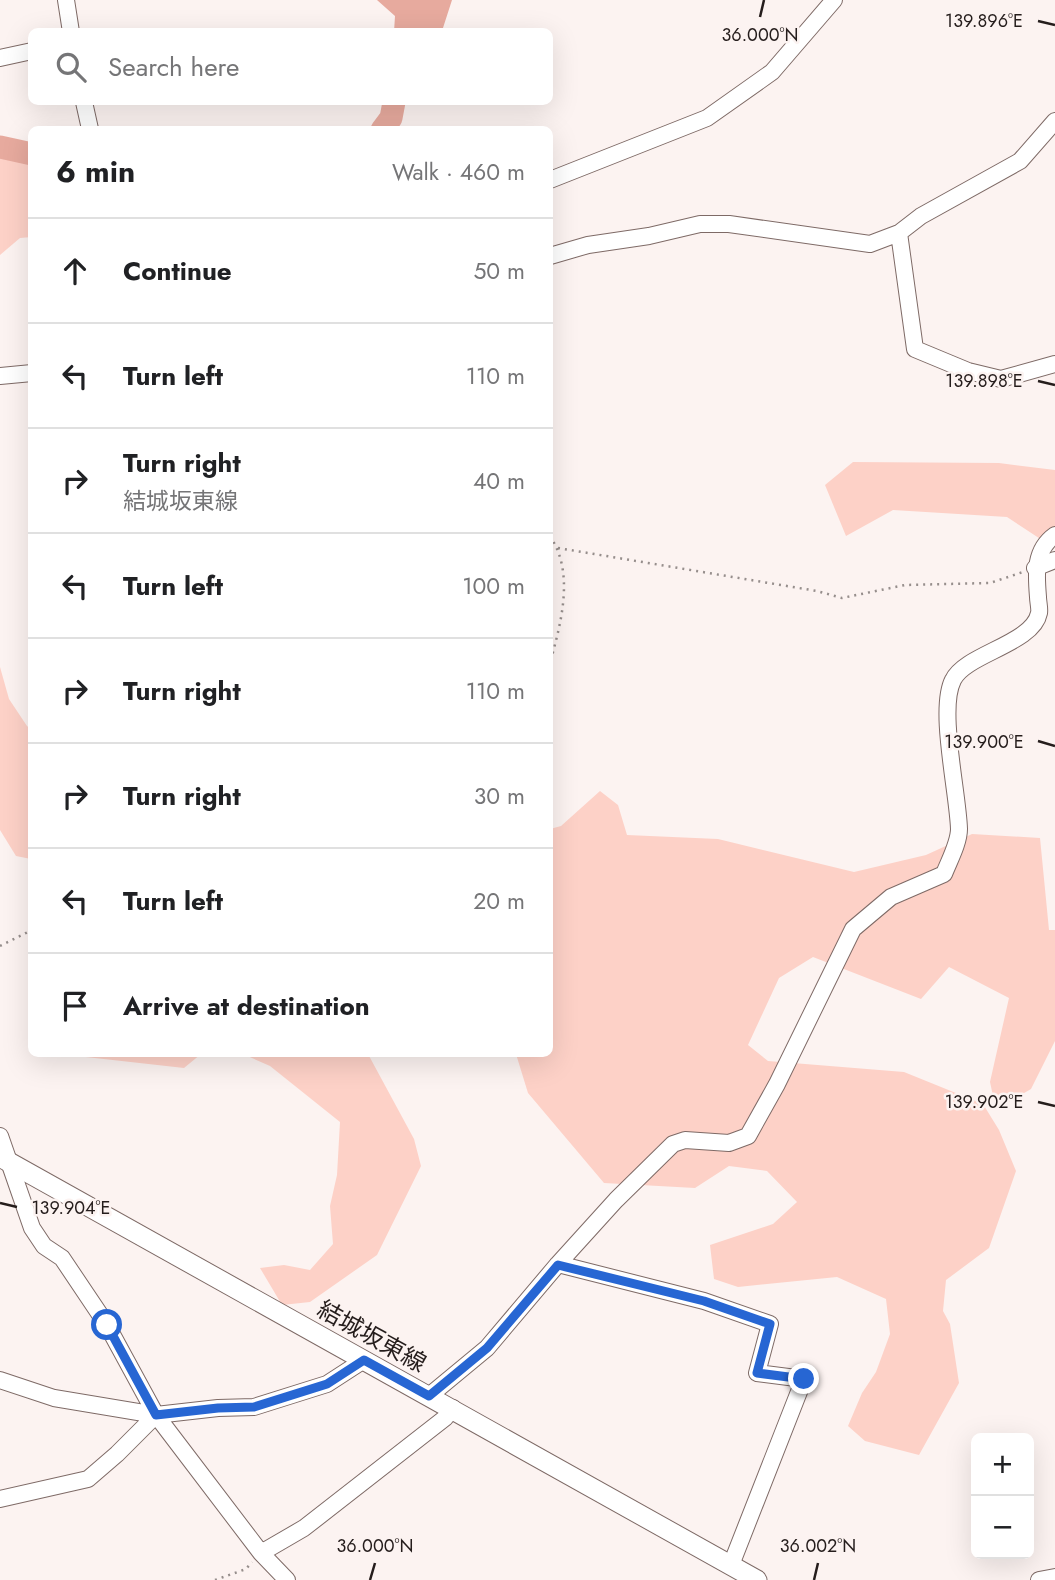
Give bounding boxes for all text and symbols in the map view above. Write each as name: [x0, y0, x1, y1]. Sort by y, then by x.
text: 139.896°E: [945, 8, 1023, 34]
text: 36.000°N: [722, 22, 798, 48]
search box: [28, 28, 553, 105]
icon: search: [52, 48, 90, 86]
text: Search here: [108, 48, 240, 86]
text: 6 min: [56, 150, 135, 193]
text: Walk · 460 m: [392, 155, 525, 189]
icon: ahead: [56, 252, 94, 290]
text: Continue: [123, 252, 232, 290]
text: 50 m: [473, 254, 525, 288]
icon: left: [56, 357, 94, 395]
text: Turn left: [123, 357, 223, 395]
text: 110 m: [466, 359, 525, 393]
text: 139.898°E: [945, 368, 1023, 394]
text: Turn right: [123, 444, 241, 482]
icon: right: [56, 462, 94, 500]
text: 40 m: [473, 464, 525, 498]
text: 結城坂東線: [123, 484, 238, 518]
icon: left: [56, 567, 94, 605]
text: Turn left: [123, 567, 223, 605]
text: 100 m: [462, 569, 525, 603]
icon: right: [56, 672, 94, 710]
text: Turn right: [123, 672, 241, 710]
text: 110 m: [466, 674, 525, 708]
text: 139.900°E: [944, 729, 1024, 755]
icon: right: [56, 777, 94, 815]
text: Turn right: [123, 777, 241, 815]
text: 30 m: [474, 779, 525, 813]
icon: left: [56, 882, 94, 920]
text: Turn left: [123, 882, 223, 920]
text: 20 m: [473, 884, 525, 918]
icon: arrive: [56, 987, 94, 1025]
text: Arrive at destination: [123, 987, 370, 1025]
text: 139.902°E: [945, 1089, 1023, 1115]
text: 139.904°E: [31, 1195, 111, 1221]
street label: 結城坂東線: [311, 1292, 433, 1380]
route start: [91, 1309, 122, 1340]
route end: [788, 1363, 819, 1394]
map controls: [971, 1433, 1034, 1559]
button: +: [971, 1433, 1034, 1496]
button: −: [971, 1496, 1034, 1559]
text: 36.000°N: [337, 1533, 413, 1559]
text: 36.002°N: [780, 1533, 856, 1559]

